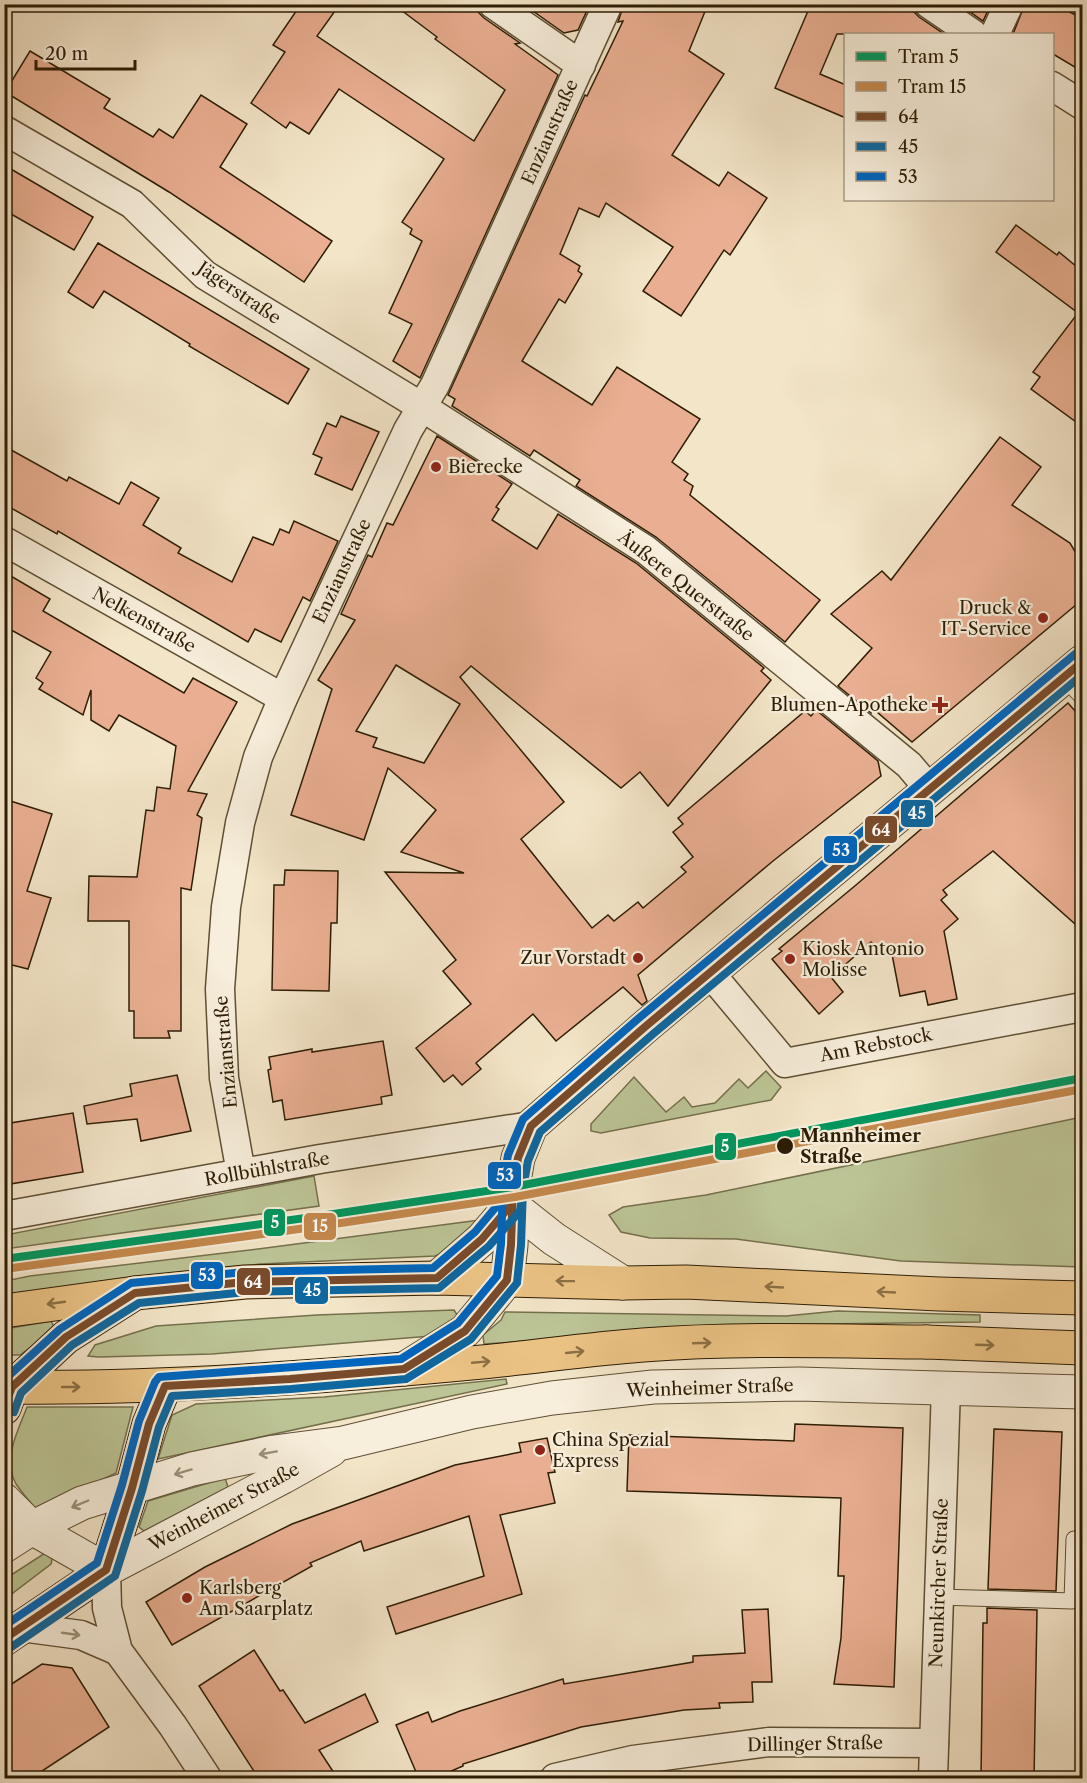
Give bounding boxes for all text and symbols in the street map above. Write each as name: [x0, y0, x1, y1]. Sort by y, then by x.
scale bar: [36, 33, 135, 71]
legend: [844, 33, 1054, 201]
text: 20 m: [45, 43, 89, 65]
text: Tram 5: [898, 46, 959, 68]
street label: Enzianstraße: [517, 76, 583, 188]
text: Tram 15: [898, 76, 966, 98]
text: 64: [898, 106, 919, 128]
text: 45: [898, 136, 918, 158]
text: 53: [898, 166, 918, 188]
street label: Jägerstraße: [190, 255, 285, 329]
place label: Bierecke: [448, 456, 523, 478]
marker: Bierecke: [429, 460, 443, 474]
street label: Enzianstraße: [308, 515, 376, 627]
street label: Äußere Querstraße: [613, 525, 759, 646]
street label: Nelkenstraße: [89, 583, 199, 657]
place label: Druck & IT-Service: [941, 597, 1031, 640]
marker: Druck & IT-Service: [1036, 611, 1050, 625]
place label: Blumen-Apotheke: [770, 694, 928, 716]
marker: Blumen-Apotheke: [933, 698, 947, 712]
line badge: 45: [900, 799, 934, 828]
text: 45: [908, 803, 926, 823]
line badge: 64: [864, 815, 898, 844]
text: 64: [871, 820, 891, 840]
line badge: 53: [823, 835, 858, 864]
text: 53: [832, 840, 850, 860]
place label: Kiosk Antonio Molisse: [802, 938, 924, 981]
place label: Zur Vorstadt: [521, 947, 627, 969]
marker: Zur Vorstadt: [631, 951, 645, 965]
marker: Kiosk Antonio Molisse: [783, 952, 797, 966]
street label: Enzianstraße: [210, 995, 242, 1109]
street label: Am Rebstock: [817, 1023, 936, 1067]
place label: Mannheimer Straße: [800, 1125, 921, 1168]
line badge: 5: [714, 1132, 737, 1161]
text: 5: [721, 1136, 730, 1156]
marker: Mannheimer Straße: [775, 1136, 795, 1156]
street label: Rollbühlstraße: [203, 1147, 331, 1191]
line badge: 53: [487, 1161, 522, 1190]
text: 53: [496, 1165, 514, 1185]
line badge: 5: [263, 1208, 286, 1237]
text: 5: [271, 1212, 280, 1232]
line badge: 15: [303, 1212, 337, 1241]
text: 15: [312, 1216, 328, 1236]
line badge: 53: [190, 1261, 224, 1290]
text: 53: [198, 1265, 216, 1285]
line badge: 64: [236, 1267, 271, 1296]
text: 64: [243, 1272, 263, 1292]
line badge: 45: [294, 1276, 329, 1305]
one-way arrow: [555, 1276, 575, 1287]
text: 45: [303, 1280, 321, 1300]
one-way arrow: [764, 1281, 784, 1292]
one-way arrow: [876, 1286, 896, 1297]
one-way arrow: [47, 1298, 67, 1309]
one-way arrow: [691, 1337, 711, 1349]
one-way arrow: [974, 1339, 994, 1350]
one-way arrow: [564, 1346, 584, 1357]
one-way arrow: [471, 1356, 491, 1367]
street label: Weinheimer Straße: [625, 1374, 794, 1402]
one-way arrow: [60, 1381, 80, 1393]
place label: China Spezial Express: [552, 1429, 669, 1472]
marker: China Spezial Express: [533, 1443, 547, 1457]
one-way arrow: [259, 1448, 278, 1459]
street label: Weinheimer Straße: [144, 1458, 303, 1556]
one-way arrow: [174, 1467, 193, 1478]
street label: Neunkircher Straße: [925, 1498, 953, 1668]
one-way arrow: [72, 1499, 90, 1510]
place label: Karlsberg Am Saarplatz: [198, 1577, 313, 1620]
marker: Karlsberg Am Saarplatz: [180, 1591, 194, 1605]
one-way arrow: [61, 1629, 80, 1640]
street label: Dillinger Straße: [747, 1732, 883, 1756]

